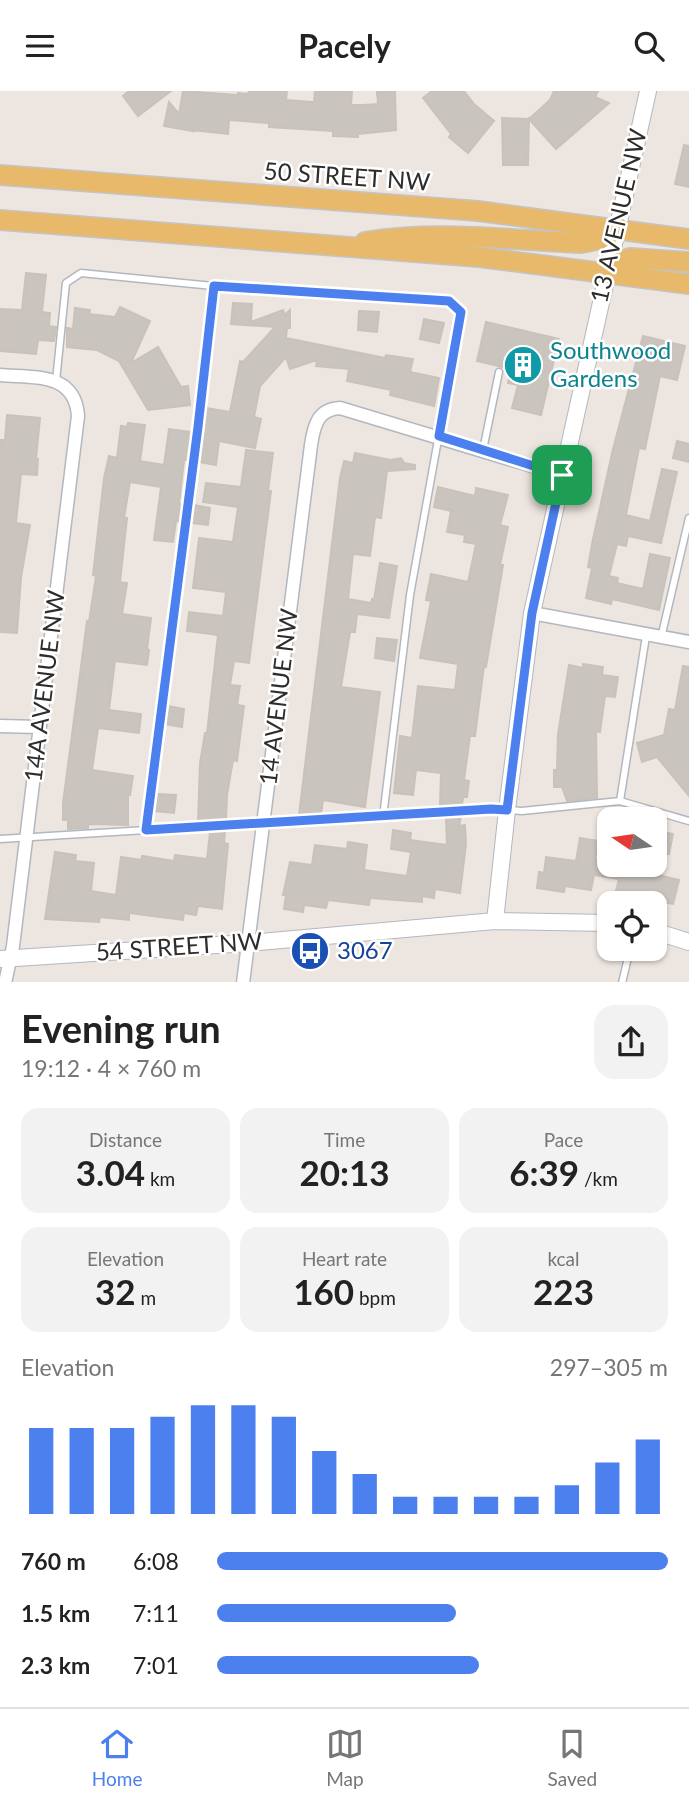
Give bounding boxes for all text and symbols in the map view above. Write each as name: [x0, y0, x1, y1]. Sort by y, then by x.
text: Pacely: [298, 26, 391, 65]
icon: menu: [21, 27, 59, 65]
icon: search: [630, 27, 668, 65]
street label: 13 AVENUE NW: [583, 126, 652, 305]
street label: 50 STREET NW: [263, 155, 431, 196]
place label: Southwood Gardens: [550, 335, 671, 392]
building icon: Southwood Gardens: [502, 344, 544, 386]
pin: [532, 445, 592, 505]
icon: arrive: [543, 456, 581, 494]
street label: 14A AVENUE NW: [17, 588, 70, 783]
street label: 14 AVENUE NW: [252, 607, 303, 787]
north arrow: [597, 807, 667, 877]
map controls: [597, 807, 667, 961]
button: locate: [597, 891, 667, 961]
street label: 54 STREET NW: [95, 925, 263, 966]
bus stop icon: 3067: [289, 930, 331, 972]
place label: 3067: [337, 935, 393, 964]
text: Evening run: [21, 1005, 221, 1051]
button: share: [594, 1005, 668, 1079]
text: 19:12 · 4 × 760 m: [21, 1054, 201, 1082]
text: Distance: [89, 1128, 162, 1151]
text: Time: [324, 1128, 365, 1151]
text: Pace: [544, 1128, 583, 1151]
text: 3.04: [76, 1151, 145, 1193]
text: 20:13: [299, 1151, 390, 1193]
text: 6:39: [509, 1151, 579, 1193]
text: km: [145, 1167, 175, 1190]
text: /km: [579, 1167, 618, 1190]
text: Elevation: [87, 1247, 164, 1270]
text: Heart rate: [302, 1247, 387, 1270]
text: kcal: [547, 1247, 580, 1270]
text: 32: [95, 1270, 136, 1312]
text: 160: [293, 1270, 354, 1312]
text: 223: [533, 1270, 594, 1312]
text: m: [136, 1286, 156, 1309]
text: bpm: [354, 1286, 396, 1309]
text: Elevation: [21, 1353, 114, 1381]
text: 297–305 m: [550, 1353, 668, 1381]
text: 760 m: [21, 1547, 86, 1575]
text: 6:08: [133, 1547, 179, 1575]
text: 1.5 km: [21, 1599, 90, 1627]
text: 7:11: [133, 1599, 179, 1627]
text: 2.3 km: [21, 1651, 90, 1679]
text: 7:01: [133, 1651, 179, 1679]
tab: Home: [92, 1725, 142, 1790]
tab: Map: [326, 1725, 364, 1790]
tab: Saved: [548, 1725, 597, 1790]

